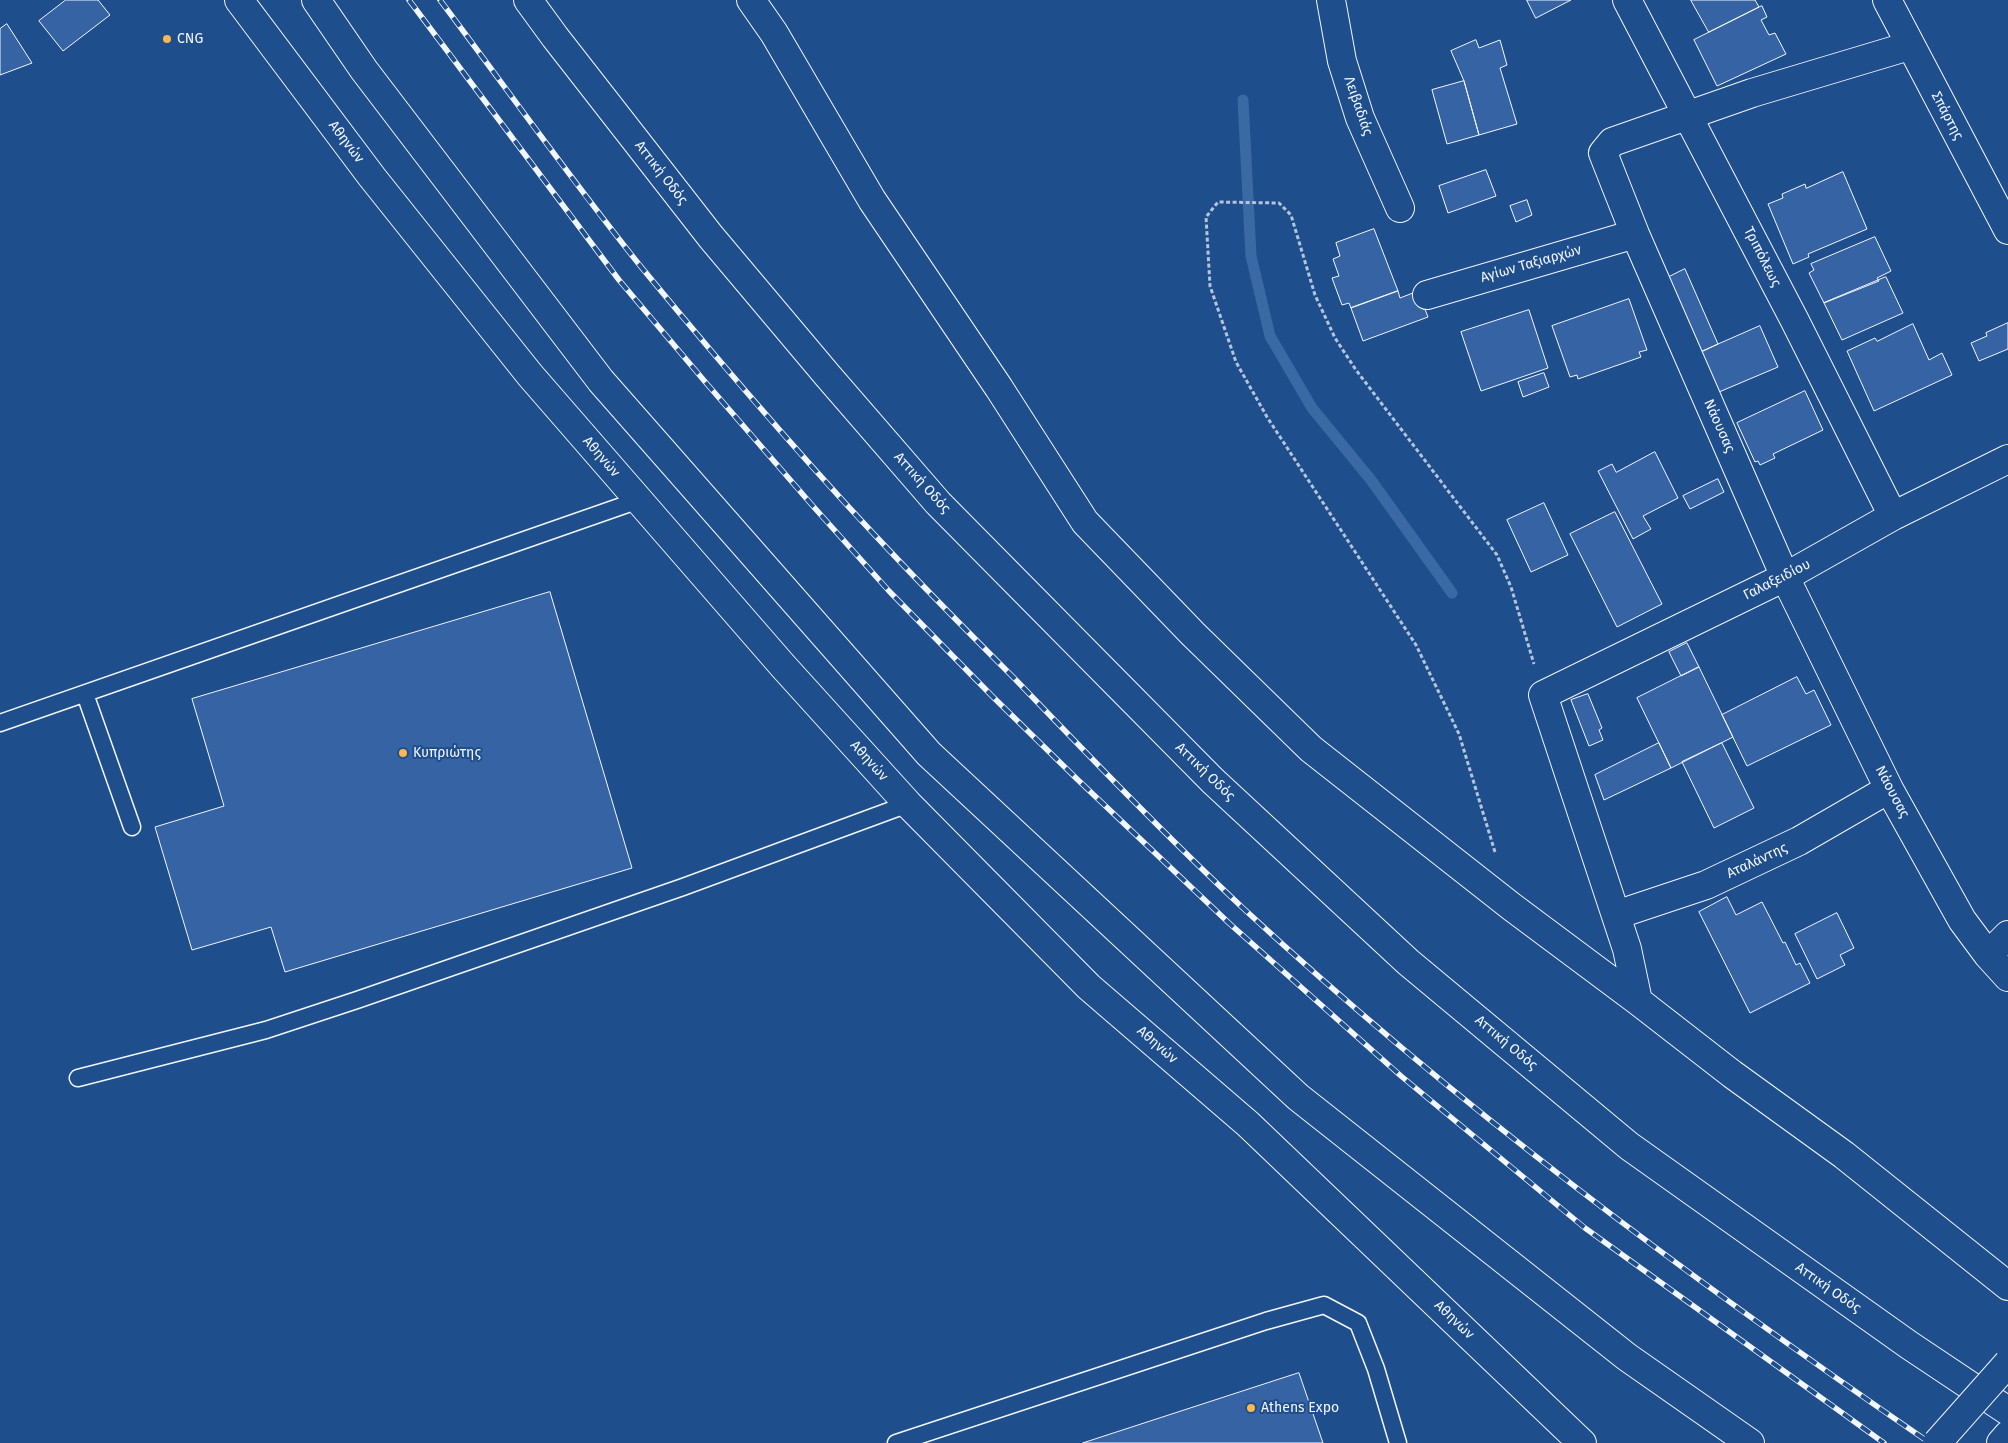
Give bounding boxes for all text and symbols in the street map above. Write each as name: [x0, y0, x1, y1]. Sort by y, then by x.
place label: CNG: [177, 31, 203, 47]
marker: CNG: [161, 33, 173, 45]
street label: Λειβαδιάς: [1340, 74, 1376, 138]
street label: Σπάρτης: [1927, 89, 1967, 143]
street label: Αθηνών: [325, 118, 367, 166]
street label: Αττική Οδός: [631, 138, 691, 208]
street label: Τριπόλεως: [1740, 224, 1784, 290]
street label: Αγίων Ταξιαρχών: [1479, 242, 1583, 286]
street label: Νάουσας: [1700, 397, 1738, 455]
street label: Αθηνών: [579, 433, 623, 481]
street label: Αττική Οδός: [890, 449, 954, 517]
street label: Γαλαξειδίου: [1741, 556, 1813, 604]
street label: Αθηνών: [847, 737, 891, 785]
street label: Αττική Οδός: [1172, 739, 1238, 805]
place label: Κυπριώτης: [413, 745, 481, 761]
marker: Κυπριώτης: [397, 747, 409, 759]
street label: Νάουσας: [1871, 763, 1913, 821]
street label: Αταλάντης: [1724, 840, 1790, 882]
street label: Αττική Οδός: [1471, 1012, 1541, 1074]
street label: Αθηνών: [1133, 1023, 1181, 1067]
street label: Αττική Οδός: [1792, 1259, 1864, 1317]
street label: Αθηνών: [1431, 1297, 1477, 1343]
place label: Athens Expo: [1261, 1400, 1339, 1416]
marker: Athens Expo: [1245, 1402, 1257, 1414]

